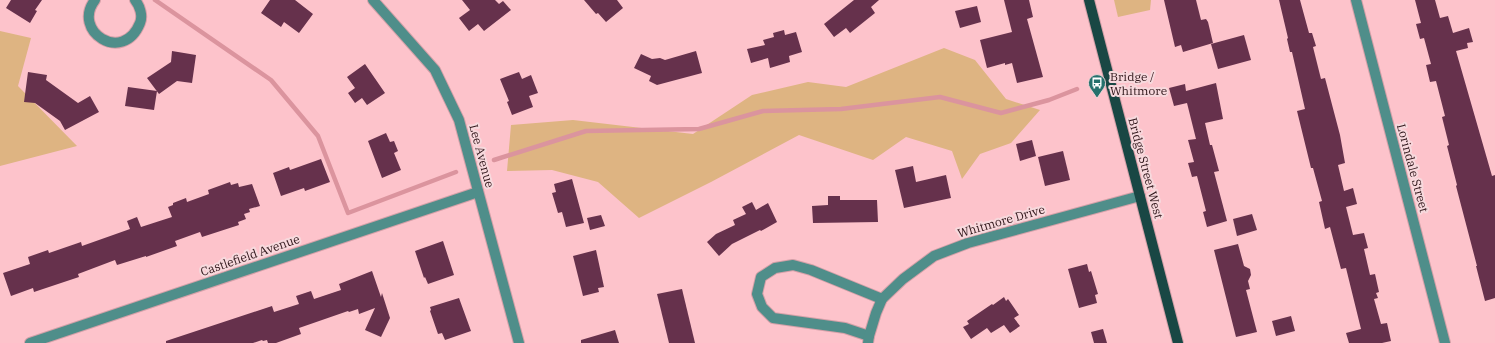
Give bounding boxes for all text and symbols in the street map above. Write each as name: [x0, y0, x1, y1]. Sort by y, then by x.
place label: Bridge / Whitmore: [1110, 69, 1167, 98]
bus stop icon: Bridge / Whitmore: [1087, 73, 1107, 98]
street label: Bridge Street West: [1125, 116, 1167, 220]
street label: Lorindale Street: [1394, 122, 1432, 214]
street label: Lee Avenue: [466, 123, 498, 189]
street label: Whitmore Drive: [956, 201, 1046, 241]
street label: Castlefield Avenue: [198, 231, 302, 279]

